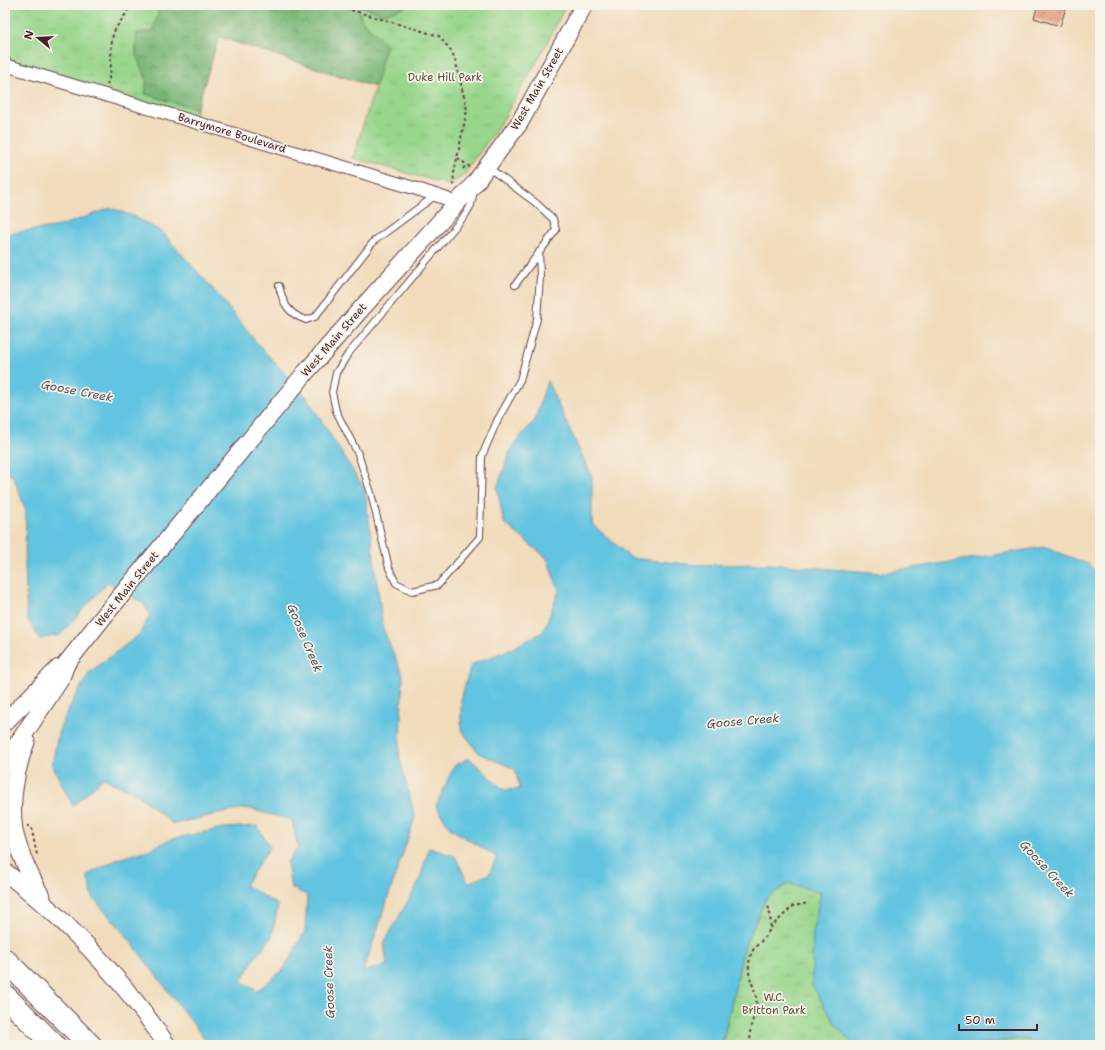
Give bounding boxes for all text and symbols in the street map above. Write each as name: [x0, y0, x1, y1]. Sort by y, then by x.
north arrow: [18, 18, 58, 58]
text: N: [20, 28, 38, 42]
street label: West Main Street: [507, 45, 567, 133]
park label: Duke Hill Park: [408, 70, 482, 85]
street label: Barrymore Boulevard: [176, 109, 288, 157]
street label: West Main Street: [298, 300, 370, 380]
water label: Goose Creek: [40, 376, 114, 406]
street label: West Main Street: [92, 548, 162, 630]
water label: Goose Creek: [283, 601, 327, 675]
water label: Goose Creek: [706, 710, 780, 732]
water label: Goose Creek: [1016, 837, 1078, 901]
water label: Goose Creek: [320, 945, 338, 1019]
park label: W.C. Britton Park: [742, 990, 806, 1018]
scale bar: [959, 1006, 1037, 1032]
text: 50 m: [965, 1012, 995, 1028]

